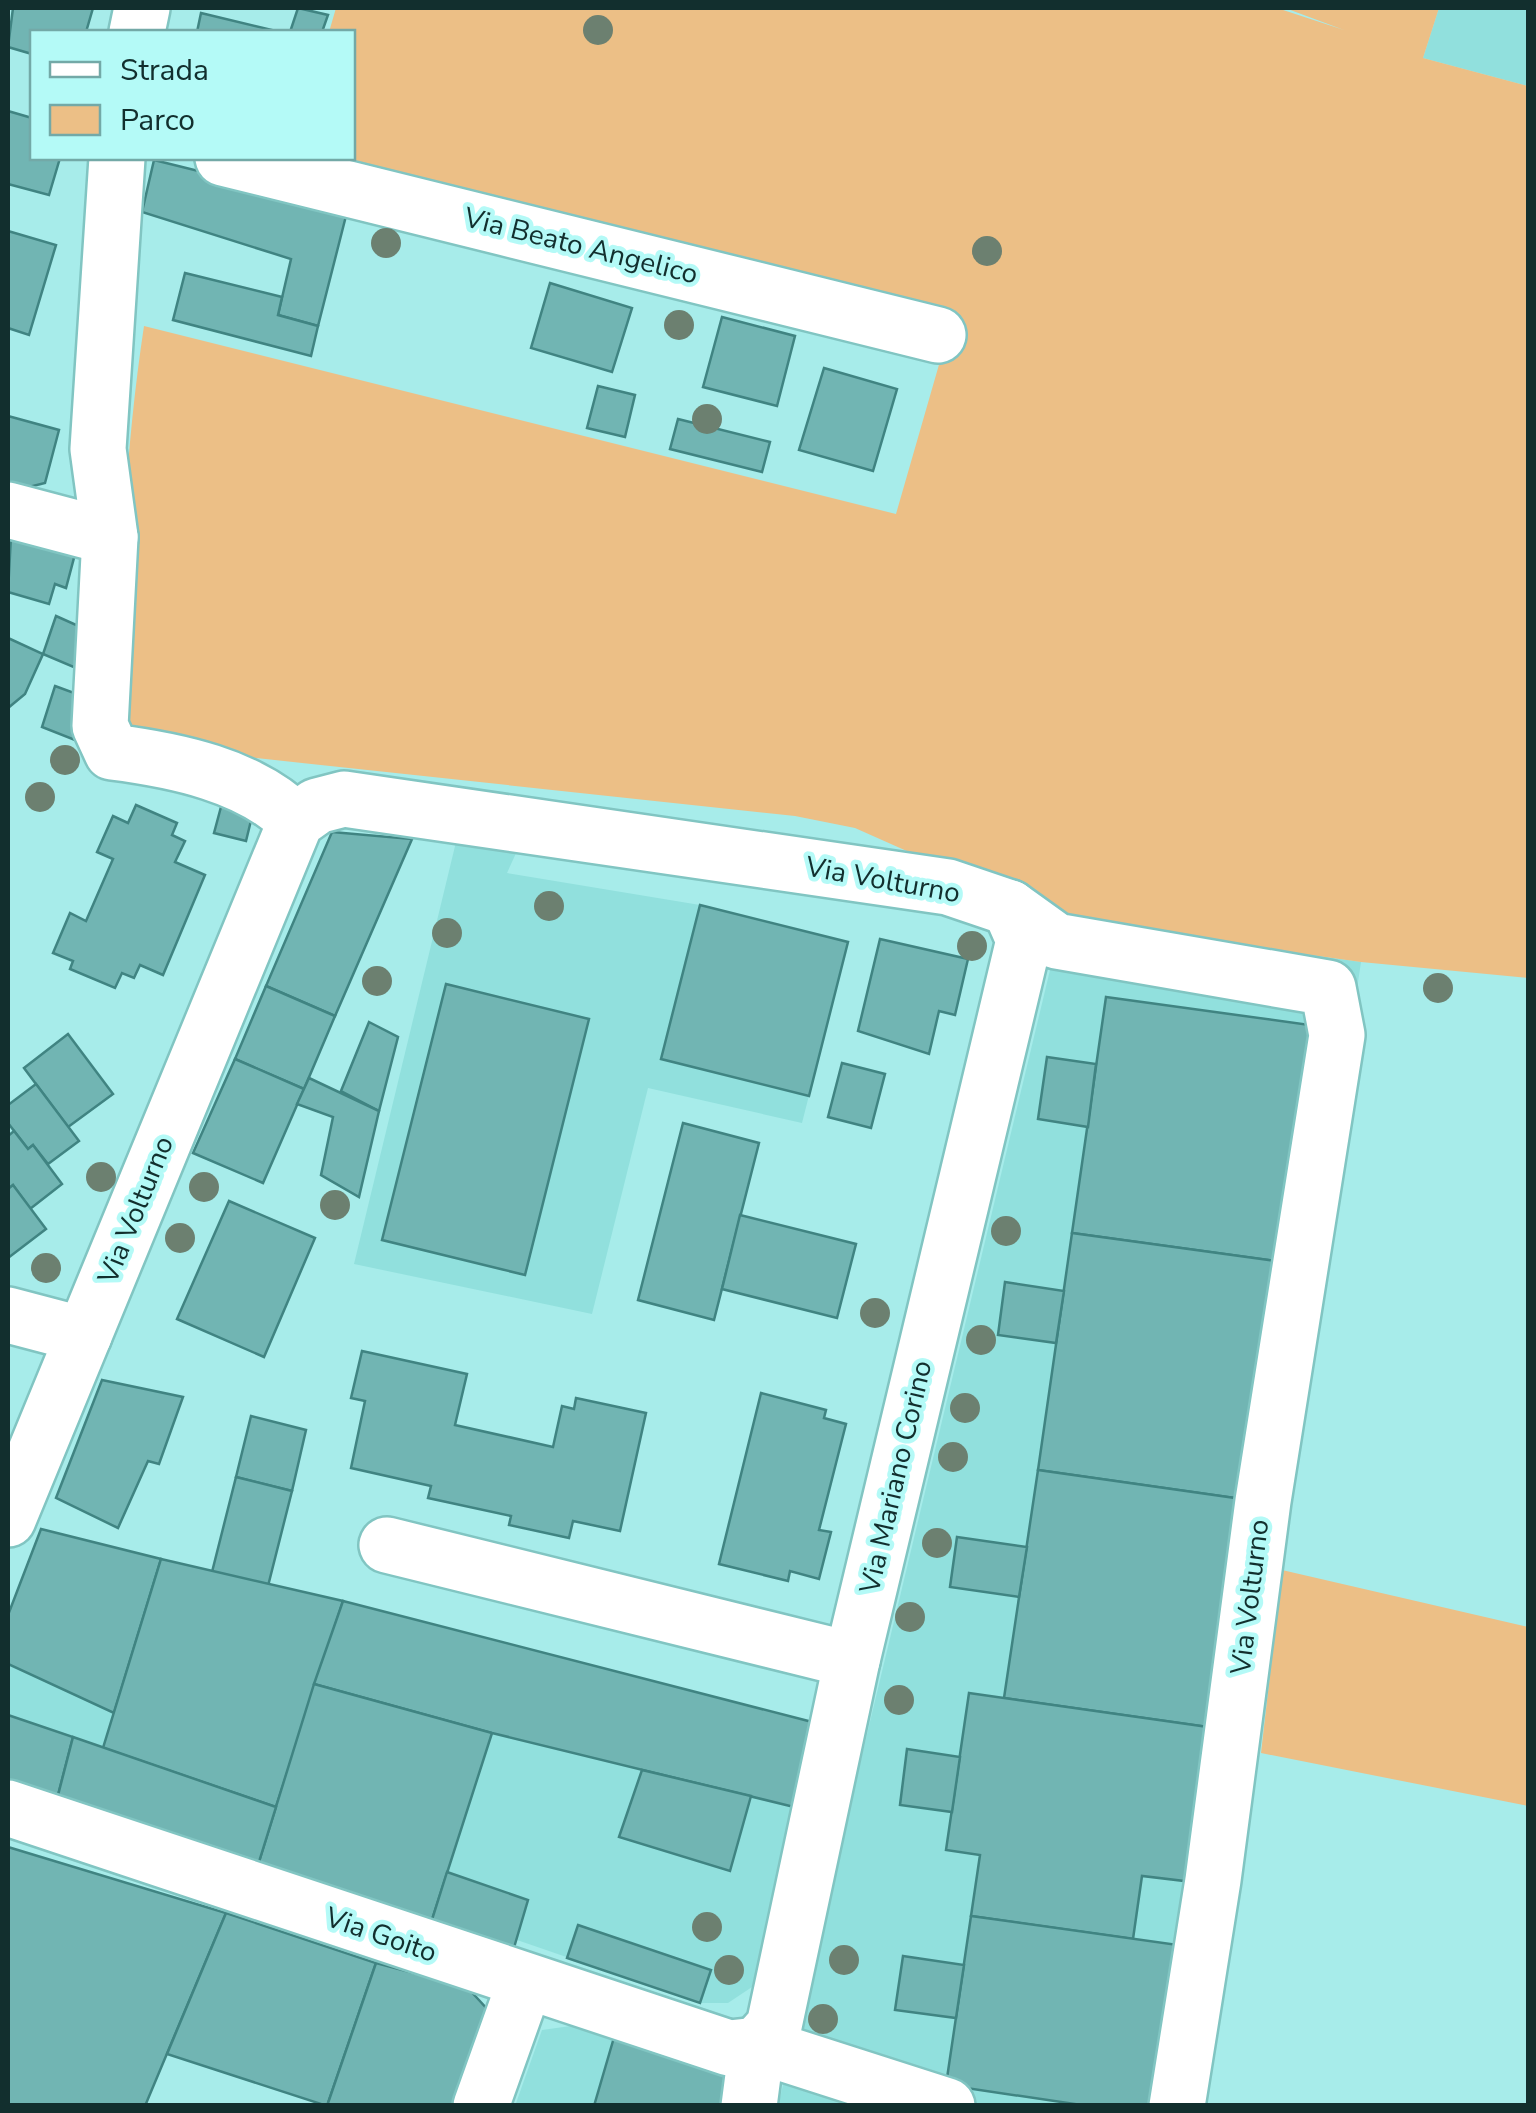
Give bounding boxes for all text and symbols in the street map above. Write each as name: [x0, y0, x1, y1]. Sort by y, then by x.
legend: [30, 30, 355, 160]
text: Strada: [120, 50, 209, 91]
text: Parco: [120, 100, 195, 141]
street label: Via Beato Angelico: [459, 198, 702, 293]
street label: Via Volturno: [802, 848, 963, 912]
street label: Via Volturno: [89, 1131, 183, 1290]
street label: Via Mariano Corino: [850, 1357, 941, 1598]
street label: Via Volturno: [1222, 1517, 1278, 1678]
street label: Via Goito: [319, 1898, 442, 1972]

